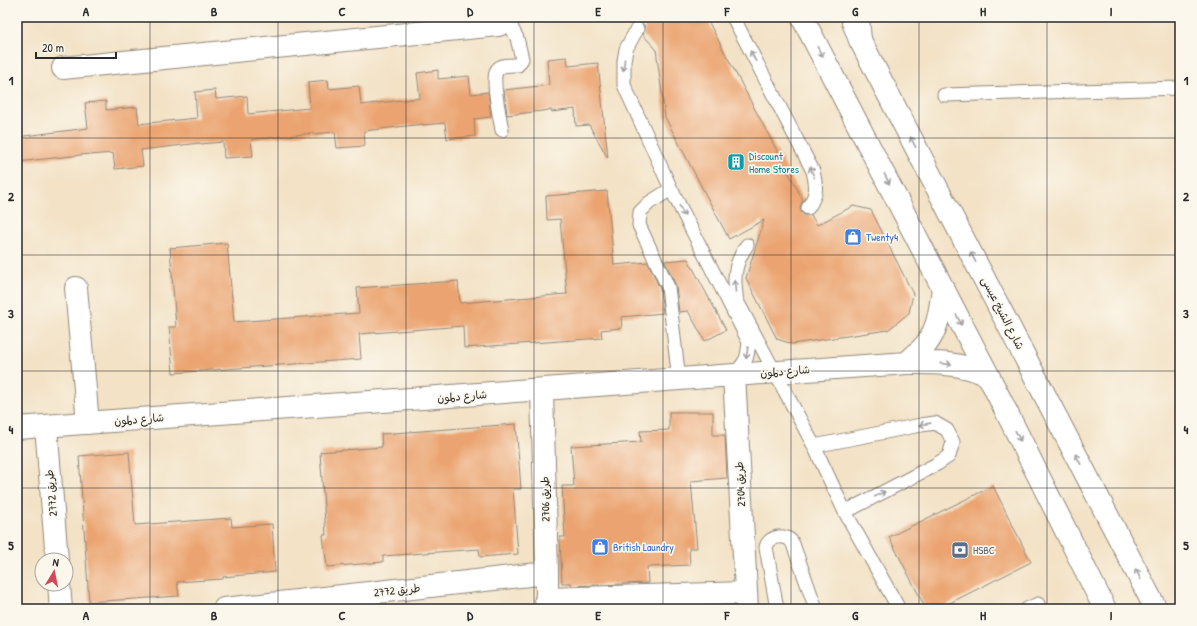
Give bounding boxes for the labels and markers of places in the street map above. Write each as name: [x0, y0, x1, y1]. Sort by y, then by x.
place label: Discount Home Stores: [749, 149, 799, 176]
building icon: Discount Home Stores: [726, 152, 746, 172]
shop icon: Twenty4: [843, 227, 863, 247]
place label: Twenty4: [866, 230, 898, 244]
shop icon: British Laundry: [590, 537, 610, 557]
place label: British Laundry: [613, 540, 674, 554]
bank icon: HSBC: [950, 540, 970, 560]
place label: HSBC: [973, 543, 995, 557]

